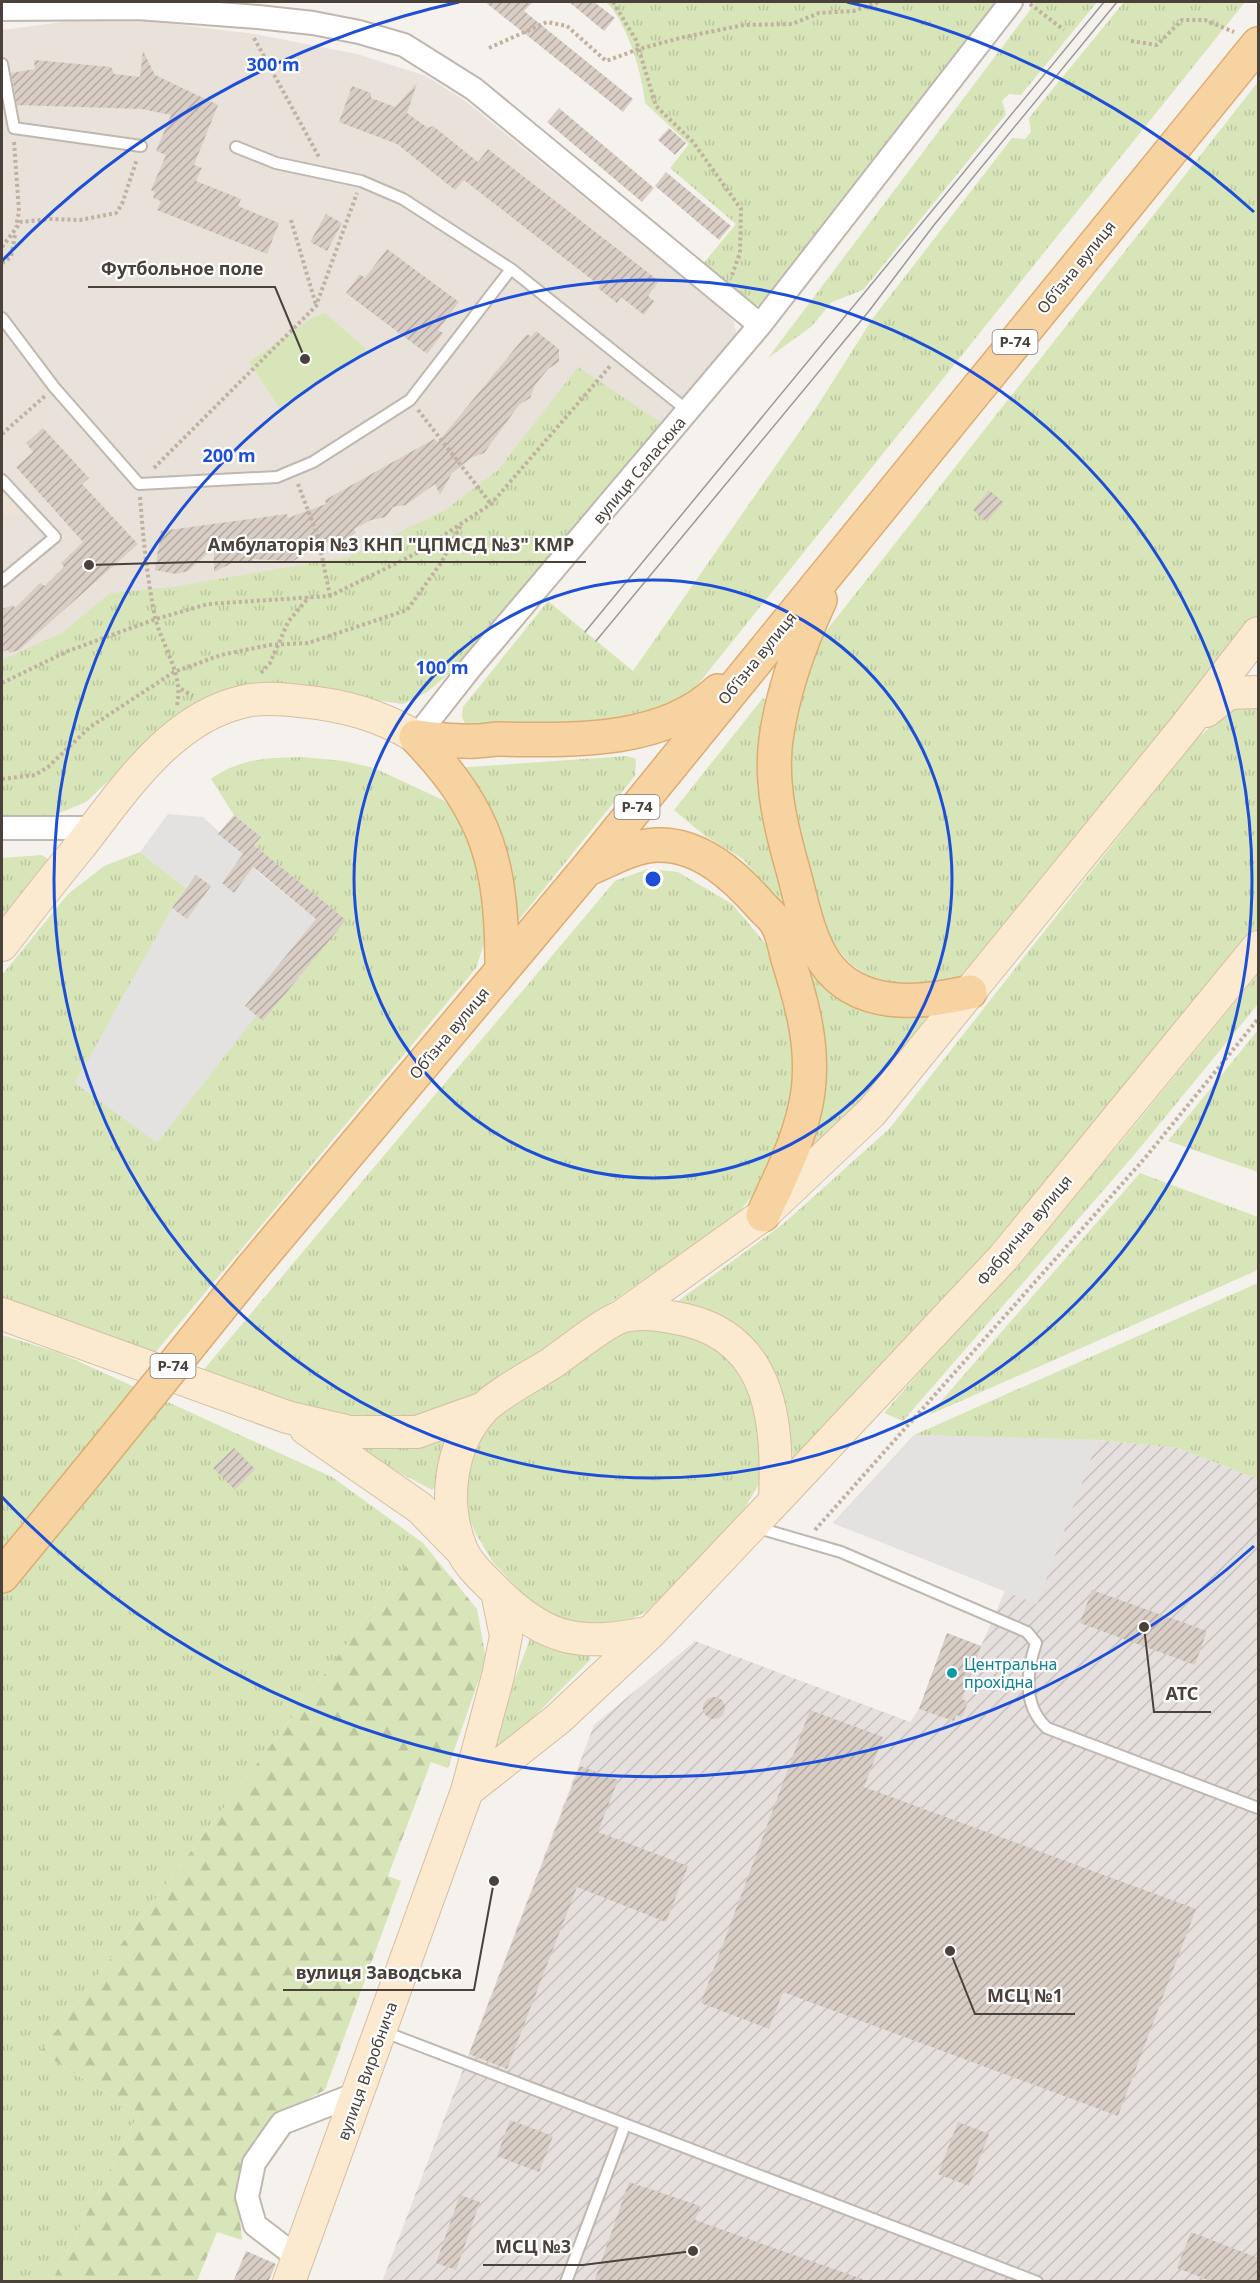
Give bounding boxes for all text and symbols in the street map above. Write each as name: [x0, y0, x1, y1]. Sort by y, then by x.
text: 300 m: [246, 52, 300, 76]
street label: Обʼїзна вулиця: [1032, 216, 1120, 318]
callout: Футбольное поле: [88, 251, 275, 287]
text: Футбольное поле: [101, 256, 263, 280]
road number: Р-74: [992, 330, 1038, 354]
street label: вулиця Саласюка: [588, 412, 690, 528]
text: 200 m: [202, 443, 256, 467]
callout: Амбулаторія №3 КНП "ЦПМСД №3" КМР: [195, 526, 586, 562]
text: Амбулаторія №3 КНП "ЦПМСД №3" КМР: [208, 532, 574, 556]
street label: Обʼїзна вулиця: [713, 607, 801, 709]
text: 100 m: [415, 655, 469, 679]
road number: Р-74: [614, 795, 660, 819]
centre of rings: [643, 869, 663, 889]
street label: Обʼїзна вулиця: [404, 982, 494, 1084]
street label: Фабрична вулиця: [971, 1170, 1077, 1290]
road number: Р-74: [150, 1354, 195, 1378]
place label: Центральна прохідна: [964, 1653, 1057, 1693]
marker: Центральна прохідна: [945, 1666, 959, 1680]
callout: АТС: [1154, 1676, 1211, 1712]
text: АТС: [1166, 1681, 1198, 1705]
callout: вулиця Заводська: [283, 1954, 474, 1990]
text: вулиця Заводська: [296, 1960, 462, 1984]
callout: МСЦ №1: [975, 1978, 1075, 2014]
text: МСЦ №1: [987, 1983, 1063, 2007]
street label: вулиця Виробнича: [332, 1999, 402, 2143]
callout: МСЦ №3: [483, 2229, 583, 2265]
text: МСЦ №3: [495, 2234, 571, 2258]

